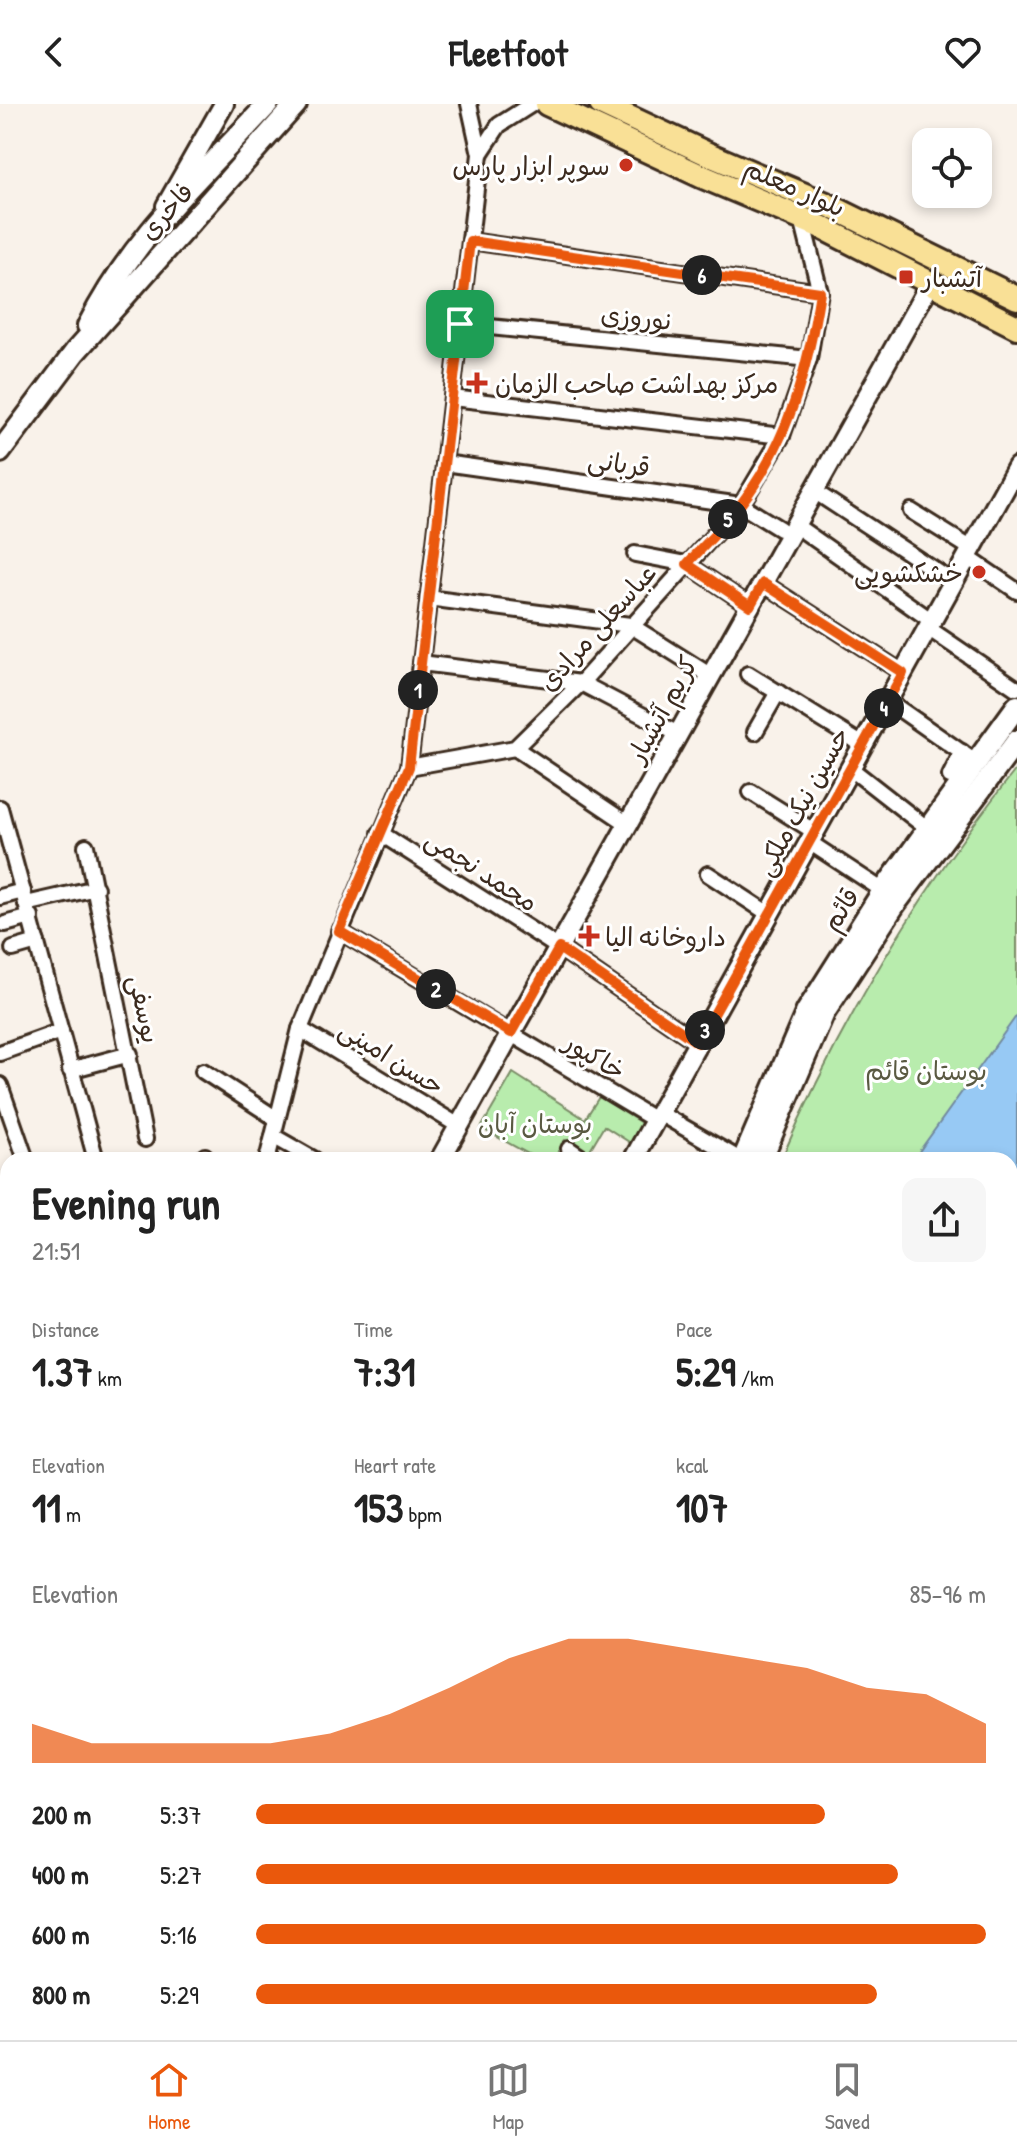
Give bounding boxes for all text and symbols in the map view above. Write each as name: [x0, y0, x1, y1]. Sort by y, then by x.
text: Fleetfoot: [449, 28, 568, 77]
icon: back: [32, 30, 76, 74]
icon: heart: [941, 30, 985, 74]
map controls: [912, 128, 992, 208]
button: locate: [912, 128, 992, 208]
place label: سوپر ابزار پارس: [452, 148, 610, 183]
street label: بلوار معلم: [738, 149, 851, 227]
marker: سوپر ابزار پارس: [617, 156, 635, 174]
street label: فاخری: [131, 175, 201, 247]
pin: 6: [682, 255, 722, 295]
text: 6: [698, 260, 706, 290]
place label: آتشبار: [920, 260, 984, 295]
marker: آتشبار: [897, 268, 915, 286]
pin: [426, 290, 494, 358]
street label: نوروزی: [599, 296, 675, 338]
icon: arrive: [438, 302, 482, 346]
place label: مرکز بهداشت صاحب الزمان: [495, 366, 778, 401]
marker: مرکز بهداشت صاحب الزمان: [466, 372, 488, 394]
street label: قربانی: [586, 441, 652, 485]
pin: 5: [708, 499, 748, 539]
text: 5: [723, 504, 733, 534]
place label: خشکشویی: [854, 555, 963, 590]
street label: عباسعلی مرادی: [530, 556, 664, 698]
marker: خشکشویی: [970, 563, 988, 581]
street label: کریم آتشبار: [617, 649, 708, 772]
pin: 1: [398, 670, 438, 710]
text: 1: [414, 675, 422, 705]
pin: 4: [864, 688, 904, 728]
text: 4: [880, 693, 888, 723]
street label: حسین نیک ملکی: [747, 720, 857, 882]
street label: محمد نجمی: [419, 821, 545, 919]
street label: قائم: [813, 880, 870, 939]
place label: داروخانه الیا: [605, 919, 726, 954]
marker: داروخانه الیا: [580, 927, 598, 945]
pin: 2: [416, 969, 456, 1009]
street label: یوسفی: [121, 972, 169, 1046]
text: 2: [431, 974, 441, 1004]
pin: 3: [685, 1010, 725, 1050]
street label: حسن امینی: [333, 1011, 451, 1103]
text: 3: [700, 1015, 710, 1045]
street label: خاکپور: [556, 1023, 632, 1088]
park label: بوستان قائم: [865, 1053, 987, 1091]
park label: بوستان آبان: [478, 1106, 592, 1141]
text: Evening run: [32, 1173, 220, 1233]
button: share: [902, 1178, 986, 1262]
text: 21:51: [32, 1233, 80, 1268]
text: Distance: [32, 1314, 99, 1344]
text: Time: [354, 1314, 393, 1344]
text: Pace: [676, 1314, 713, 1344]
text: 1.37: [32, 1344, 93, 1398]
text: 7:31: [354, 1344, 416, 1398]
text: 5:29: [676, 1344, 736, 1398]
text: km: [93, 1363, 122, 1393]
text: /km: [736, 1363, 774, 1393]
text: Elevation: [32, 1450, 105, 1480]
text: Heart rate: [354, 1450, 436, 1480]
text: kcal: [676, 1450, 708, 1480]
text: 11: [32, 1480, 61, 1534]
text: 153: [354, 1480, 403, 1534]
text: 107: [676, 1480, 728, 1534]
text: m: [61, 1499, 81, 1529]
text: bpm: [403, 1499, 442, 1529]
text: Elevation: [32, 1576, 118, 1611]
text: 85–96 m: [909, 1576, 986, 1611]
text: 200 m: [32, 1797, 91, 1832]
text: 5:37: [160, 1797, 202, 1832]
text: 400 m: [32, 1857, 89, 1892]
text: 5:27: [160, 1857, 202, 1892]
text: 600 m: [32, 1917, 89, 1952]
text: 5:16: [160, 1917, 197, 1952]
text: 800 m: [32, 1977, 90, 2012]
text: 5:29: [160, 1977, 199, 2012]
tab: Home: [147, 2058, 191, 2136]
tab: Map: [486, 2058, 530, 2136]
tab: Saved: [825, 2058, 870, 2136]

